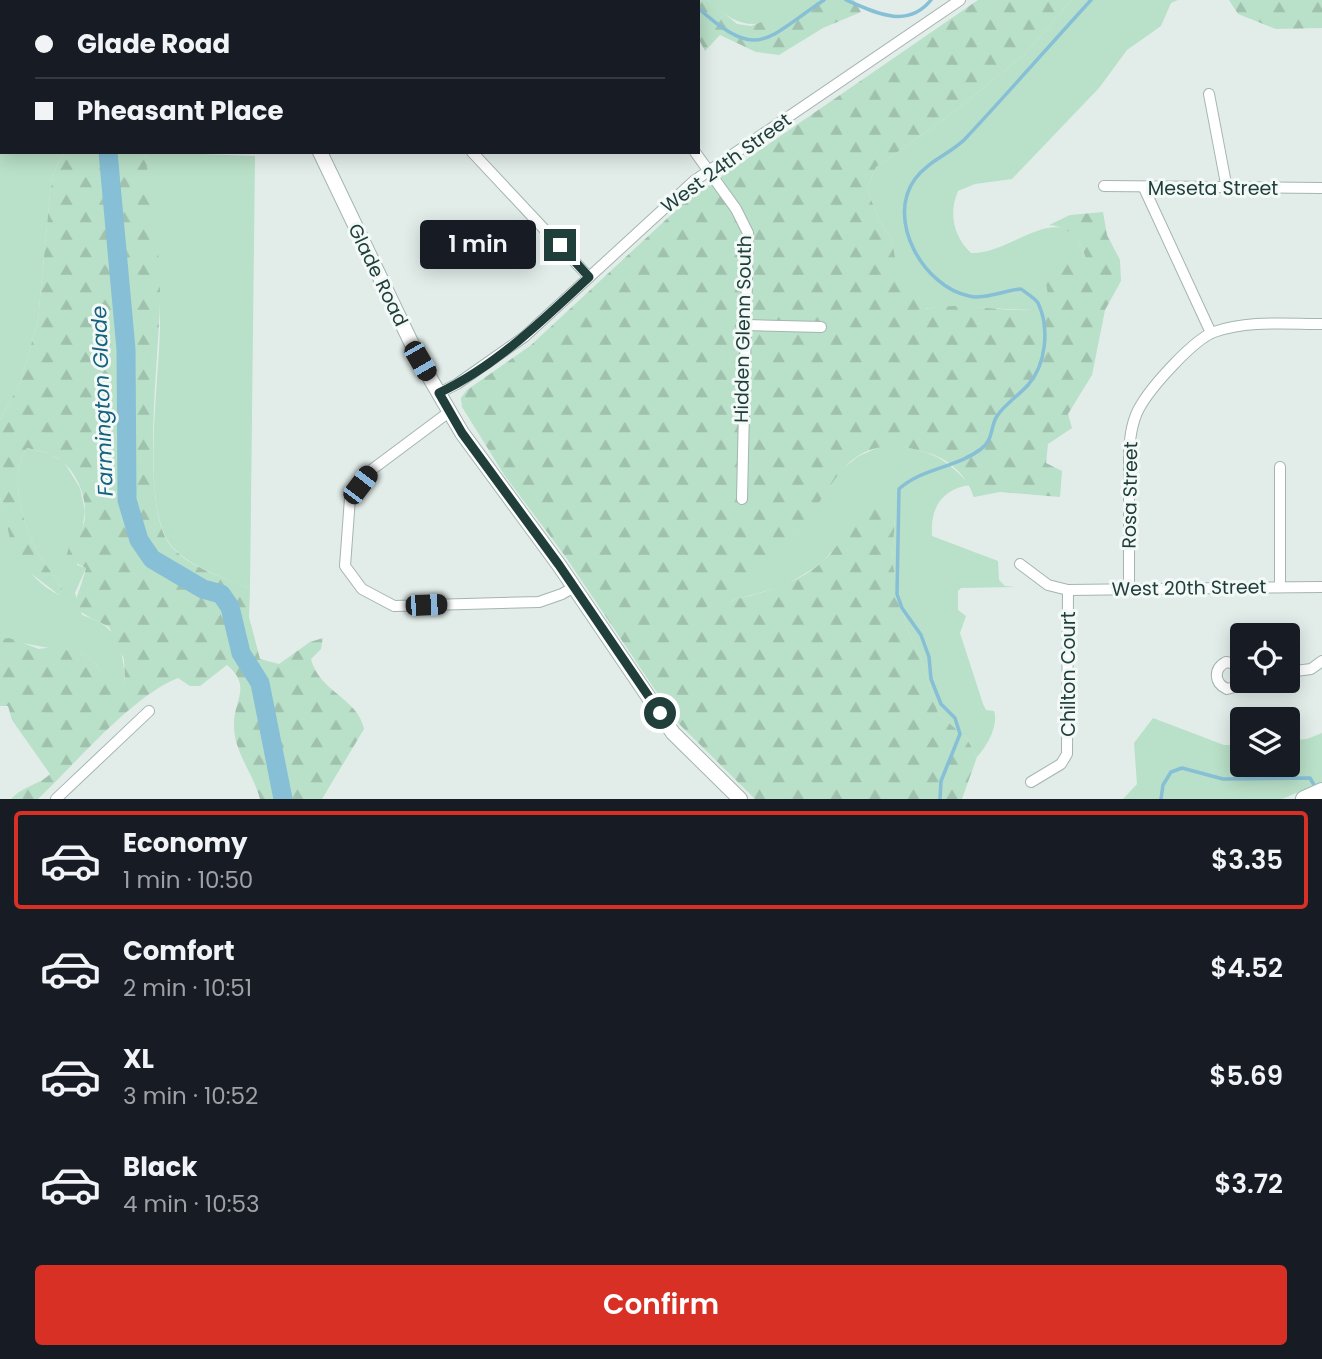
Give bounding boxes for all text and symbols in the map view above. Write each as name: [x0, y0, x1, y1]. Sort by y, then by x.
text: Glade Road: [77, 26, 230, 62]
text: Pheasant Place: [77, 93, 283, 129]
street label: West 24th Street: [655, 107, 797, 219]
street label: Meseta Street: [1148, 175, 1278, 202]
street label: Glade Road: [341, 219, 415, 331]
callout: 1 min: [420, 220, 536, 270]
text: 1 min: [448, 228, 508, 260]
route end: [544, 229, 576, 261]
street label: Hidden Glenn South: [728, 235, 758, 423]
water label: Farmington Glade: [84, 305, 120, 497]
car: [401, 338, 440, 384]
street label: Rosa Street: [1116, 441, 1144, 549]
car: [339, 462, 382, 508]
street label: West 20th Street: [1111, 573, 1267, 603]
car: [405, 594, 448, 616]
street label: Chilton Court: [1055, 611, 1082, 737]
map controls: [1230, 623, 1300, 777]
button: locate: [1230, 623, 1300, 693]
route start: [644, 697, 676, 729]
button: layers: [1230, 707, 1300, 777]
text: Economy: [123, 825, 247, 861]
icon: car: [39, 829, 102, 892]
text: $3.35: [1211, 842, 1283, 878]
text: 1 min · 10:50: [123, 864, 253, 896]
text: Comfort: [123, 933, 235, 969]
icon: car: [39, 937, 102, 1000]
text: $4.52: [1210, 950, 1283, 986]
text: 2 min · 10:51: [123, 972, 252, 1004]
text: XL: [123, 1041, 154, 1077]
icon: car: [39, 1045, 102, 1108]
text: $5.69: [1210, 1058, 1283, 1094]
text: 3 min · 10:52: [123, 1080, 258, 1112]
text: Black: [123, 1149, 197, 1185]
icon: car: [39, 1153, 102, 1216]
text: $3.72: [1214, 1166, 1283, 1202]
text: 4 min · 10:53: [123, 1188, 260, 1220]
button: Confirm: [35, 1265, 1287, 1345]

